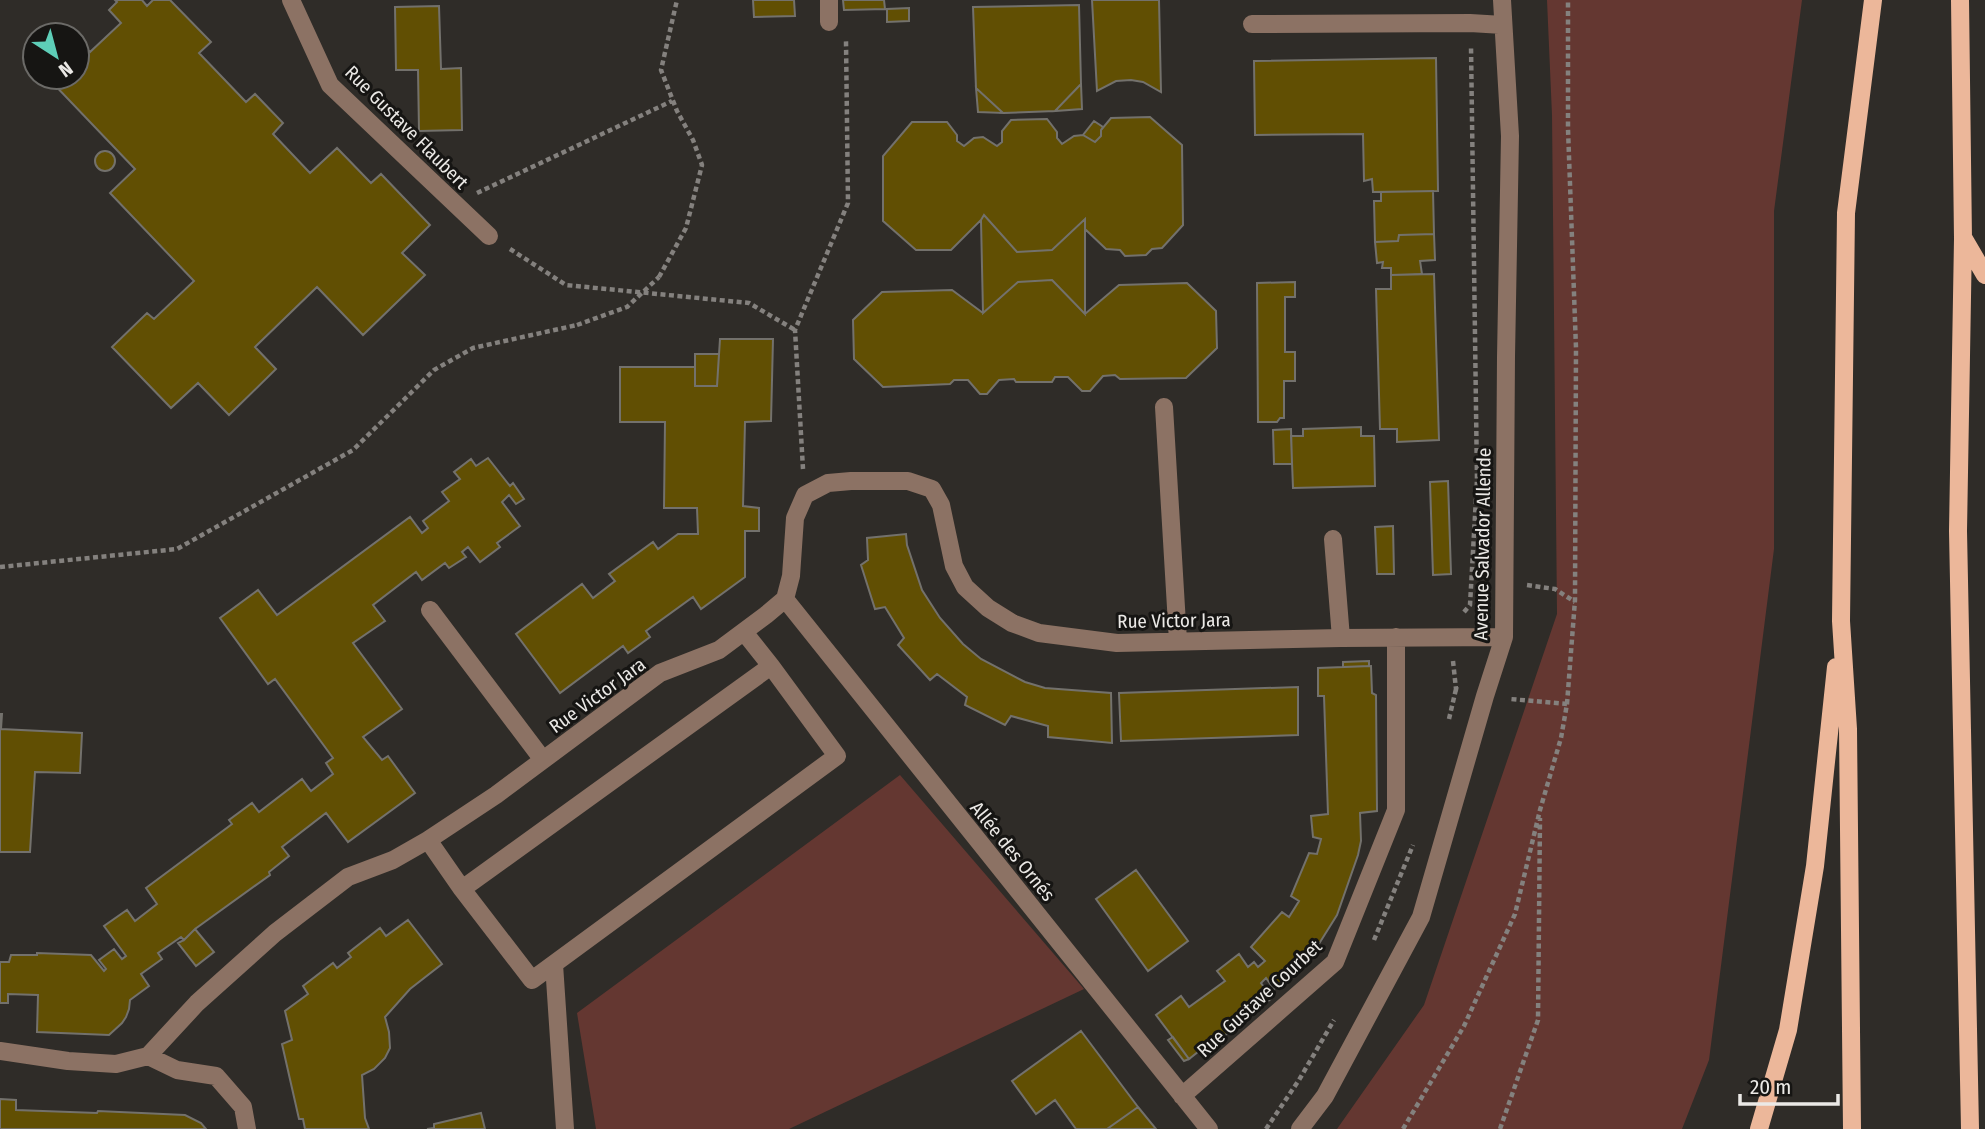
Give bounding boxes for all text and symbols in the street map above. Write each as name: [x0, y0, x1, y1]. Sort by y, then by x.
north arrow: [21, 21, 91, 91]
text: N: [54, 57, 77, 82]
street label: Rue Gustave Flaubert: [340, 61, 474, 194]
street label: Avenue Salvador Allende: [1469, 448, 1496, 640]
street label: Rue Victor Jara: [1117, 608, 1231, 633]
street label: Rue Victor Jara: [545, 653, 650, 738]
street label: Allée des Ornés: [965, 797, 1060, 906]
street label: Rue Gustave Courbet: [1192, 934, 1327, 1062]
scale bar: [1740, 1062, 1838, 1106]
text: 20 m: [1750, 1074, 1791, 1100]

